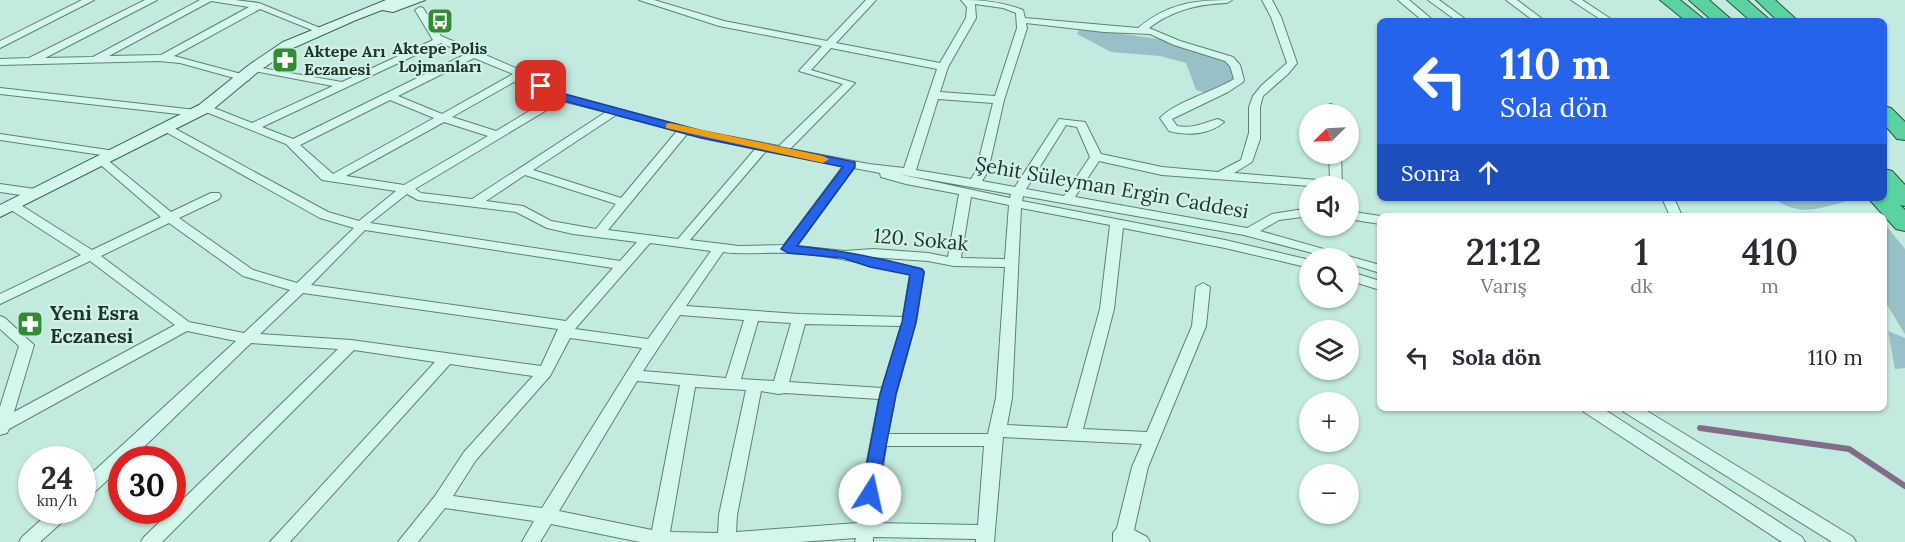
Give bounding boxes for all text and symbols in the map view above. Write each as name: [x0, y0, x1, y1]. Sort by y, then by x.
bus stop icon: Aktepe Polis Lojmanları: [425, 6, 455, 36]
text: 110 m: [1500, 37, 1611, 91]
place label: Aktepe Polis Lojmanları: [393, 38, 488, 76]
place label: Aktepe Arı Eczanesi: [304, 41, 385, 79]
icon: left: [1401, 42, 1479, 120]
pharmacy icon: Aktepe Arı Eczanesi: [270, 45, 300, 75]
pin: [515, 60, 566, 111]
icon: arrive: [524, 69, 557, 102]
text: Sola dön: [1500, 90, 1608, 124]
north arrow: [1299, 104, 1359, 164]
map controls: [1299, 104, 1359, 524]
street label: Şehit Süleyman Ergin Caddesi: [973, 151, 1251, 223]
icon: ahead: [1472, 156, 1505, 189]
text: Sonra: [1401, 159, 1460, 187]
button: sound: [1299, 176, 1359, 236]
street label: 120. Sokak: [873, 222, 970, 256]
text: 21:12: [1466, 229, 1541, 275]
text: 1: [1635, 229, 1649, 275]
text: 410: [1742, 229, 1798, 275]
button: search: [1299, 248, 1359, 308]
text: Varış: [1480, 273, 1527, 298]
text: dk: [1630, 273, 1653, 298]
text: m: [1761, 273, 1779, 298]
place label: Yeni Esra Eczanesi: [50, 300, 140, 348]
pharmacy icon: Yeni Esra Eczanesi: [15, 309, 45, 339]
button: layers: [1299, 320, 1359, 380]
icon: left: [1401, 341, 1434, 374]
text: Sola dön: [1452, 343, 1541, 371]
text: 110 m: [1808, 343, 1863, 371]
button: +: [1299, 392, 1359, 452]
speed limit sign: 30: [108, 446, 186, 524]
text: 24: [41, 459, 73, 497]
position arrow: [838, 462, 902, 526]
button: −: [1299, 464, 1359, 524]
text: km/h: [37, 491, 77, 510]

